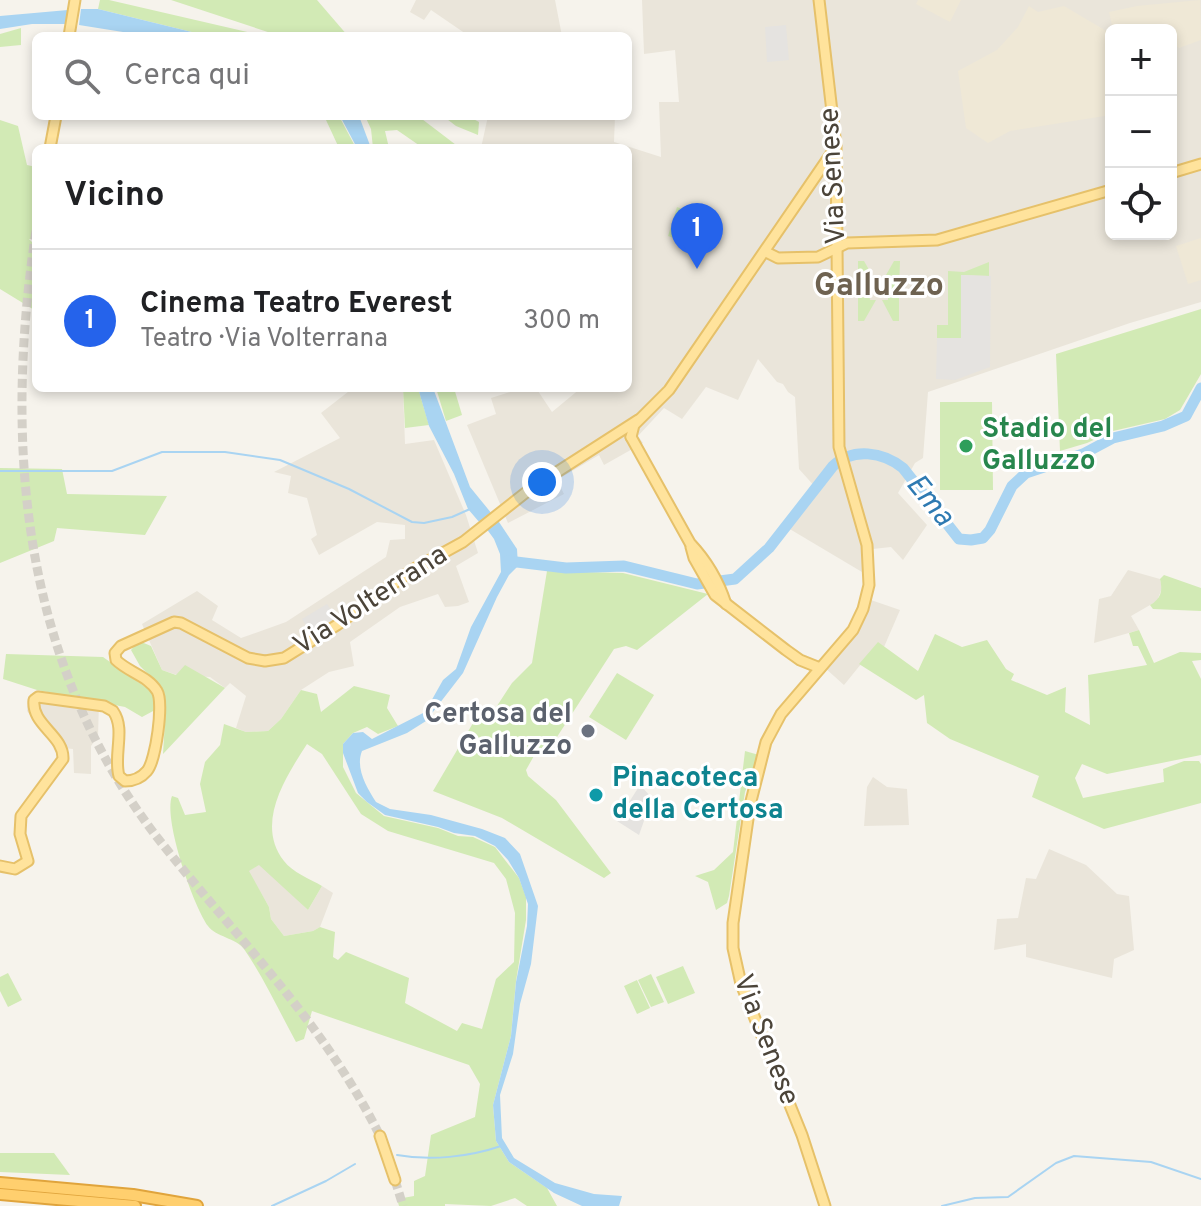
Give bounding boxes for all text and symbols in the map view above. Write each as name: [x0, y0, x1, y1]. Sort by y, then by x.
map controls: [1105, 24, 1177, 240]
button: +: [1105, 24, 1177, 96]
search box: [32, 32, 632, 120]
icon: search: [60, 54, 104, 98]
text: Cerca qui: [124, 58, 250, 95]
button: −: [1105, 96, 1177, 168]
street label: Via Senese: [812, 107, 856, 245]
button: locate: [1105, 168, 1177, 240]
text: Vicino: [64, 175, 164, 218]
pin: 1: [671, 203, 723, 269]
district label: Galluzzo: [814, 267, 944, 307]
text: Cinema Teatro Everest: [140, 286, 453, 323]
text: 1: [85, 305, 95, 338]
text: 300 m: [523, 305, 600, 338]
text: Teatro · Via Volterrana: [140, 323, 388, 356]
place label: Stadio del Galluzzo: [982, 412, 1112, 480]
marker: Stadio del Galluzzo: [957, 437, 975, 455]
your location: [522, 462, 562, 502]
water label: Ema: [897, 467, 962, 535]
street label: Via Volterrana: [287, 538, 455, 664]
place label: Certosa del Galluzzo: [424, 697, 572, 765]
marker: Certosa del Galluzzo: [579, 722, 597, 740]
place label: Pinacoteca della Certosa: [612, 761, 783, 829]
marker: Pinacoteca della Certosa: [587, 786, 605, 804]
street label: Via Senese: [724, 970, 806, 1110]

